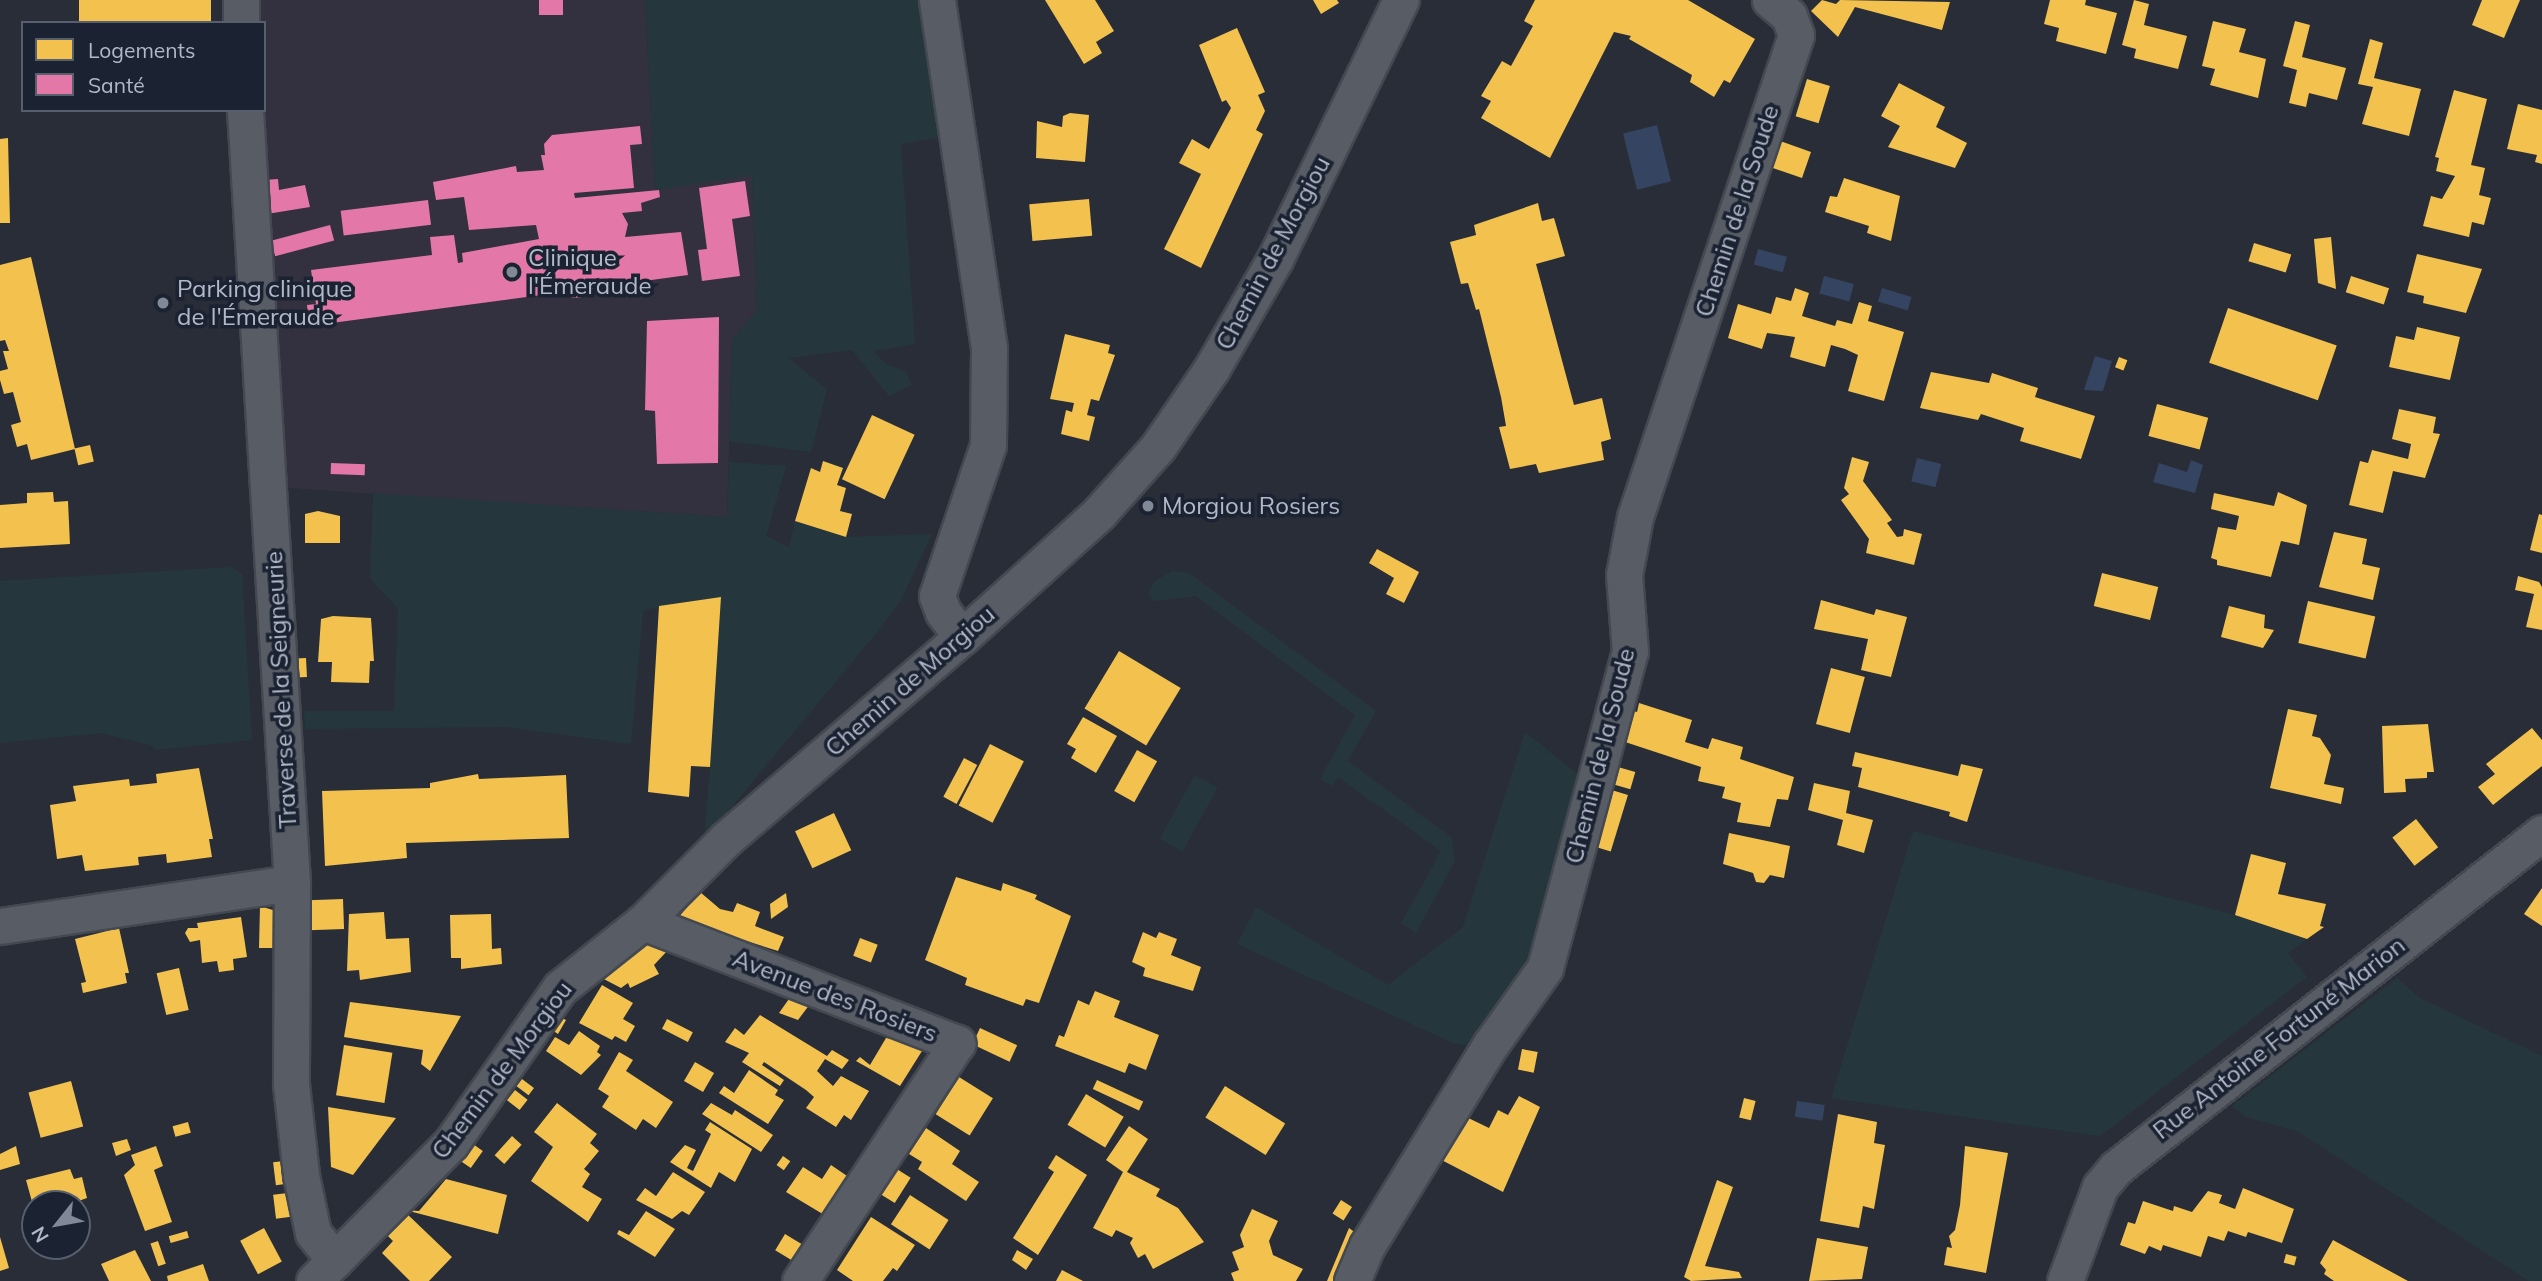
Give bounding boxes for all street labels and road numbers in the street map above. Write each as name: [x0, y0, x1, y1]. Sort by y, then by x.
street label: Chemin de la Soude: [1689, 102, 1785, 320]
street label: Chemin de Morgiou: [1210, 151, 1336, 355]
street label: Traverse de la Seigneurie: [259, 551, 303, 829]
street label: Chemin de Morgiou: [819, 600, 1001, 762]
street label: Chemin de la Soude: [1559, 645, 1641, 867]
street label: Rue Antoine Fortuné Marion: [2147, 931, 2411, 1145]
street label: Avenue des Rosiers: [729, 944, 941, 1048]
street label: Chemin de Morgiou: [426, 975, 578, 1165]

